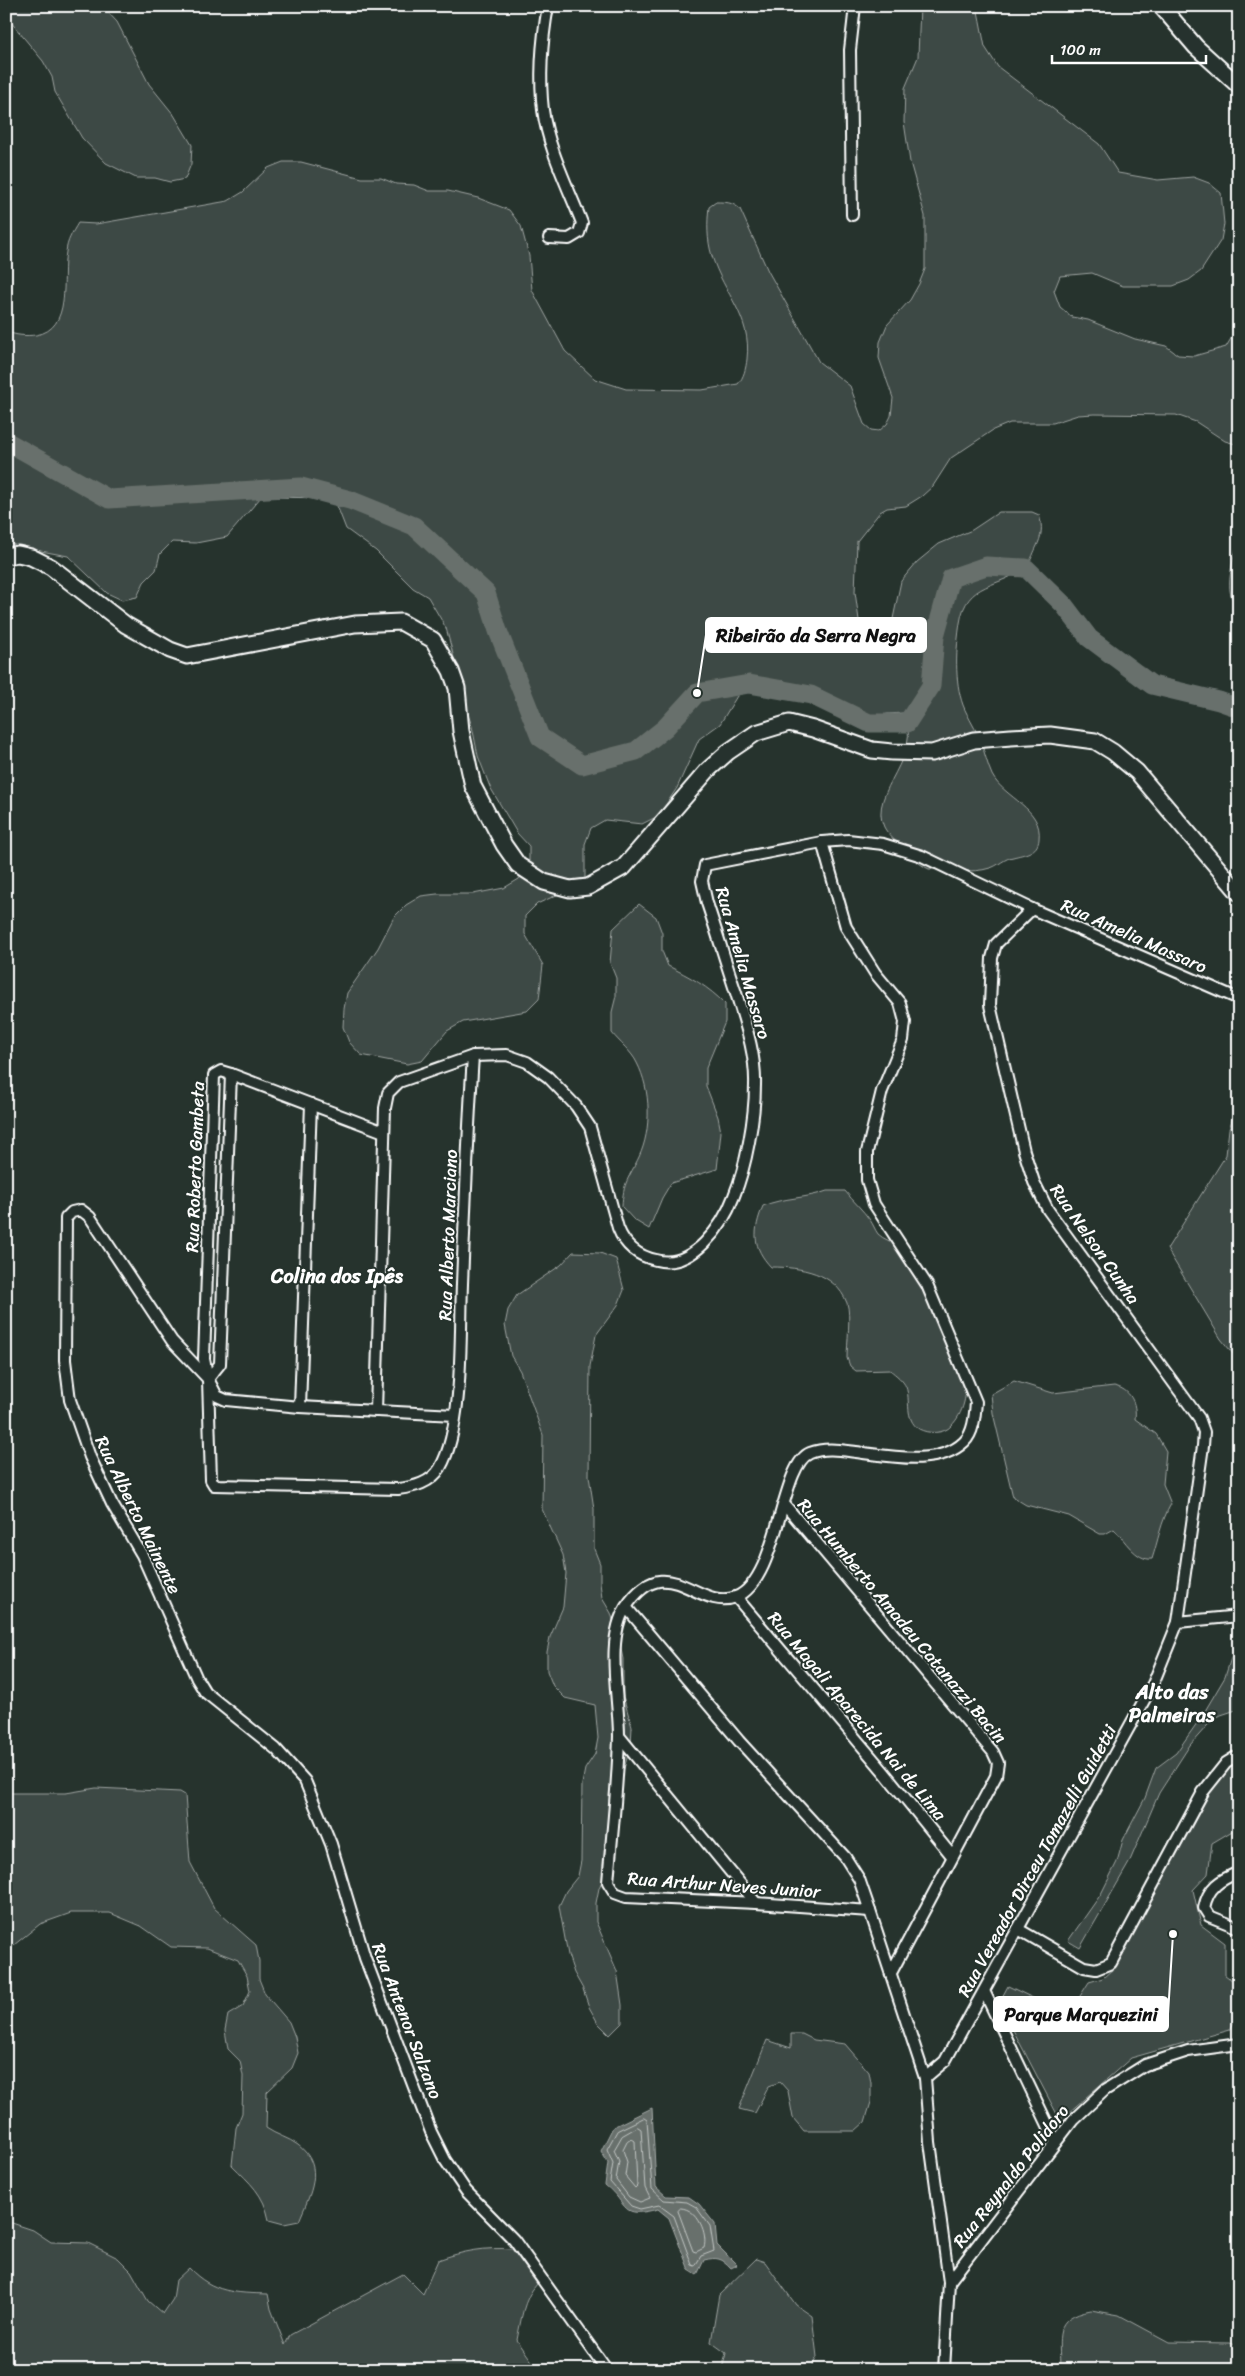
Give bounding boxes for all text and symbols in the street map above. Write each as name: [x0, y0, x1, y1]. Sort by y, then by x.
scale bar: [1052, 32, 1206, 64]
text: 100 m: [1060, 37, 1101, 63]
callout: Ribeirão da Serra Negra: [706, 618, 926, 652]
text: Ribeirão da Serra Negra: [715, 619, 916, 652]
street label: Rua Amelia Massaro: [706, 883, 780, 1043]
street label: Rua Amelia Massaro: [1056, 889, 1212, 983]
street label: Rua Roberto Gambeta: [176, 1080, 214, 1253]
street label: Rua Alberto Marciano: [429, 1149, 467, 1321]
street label: Rua Nelson Cunha: [1041, 1177, 1149, 1311]
district label: Colina dos Ipês: [270, 1259, 404, 1294]
street label: Rua Alberto Mainente: [86, 1430, 190, 1600]
street label: Rua Humberto Amadeu Catanazzi Bacin: [789, 1491, 1015, 1751]
street label: Rua Magali Aparecida Nai de Lima: [759, 1604, 955, 1829]
district label: Alto das Palmeiras: [1129, 1675, 1216, 1733]
street label: Rua Vereador Dirceu Tomazelli Guidetti: [948, 1718, 1126, 2003]
street label: Rua Arthur Neves Junior: [627, 1862, 823, 1908]
street label: Rua Antenor Salzano: [362, 1938, 452, 2104]
callout: Parque Marquezini: [994, 1997, 1168, 2031]
text: Parque Marquezini: [1004, 1998, 1160, 2031]
street label: Rua Reynaldo Polidoro: [944, 2097, 1078, 2255]

